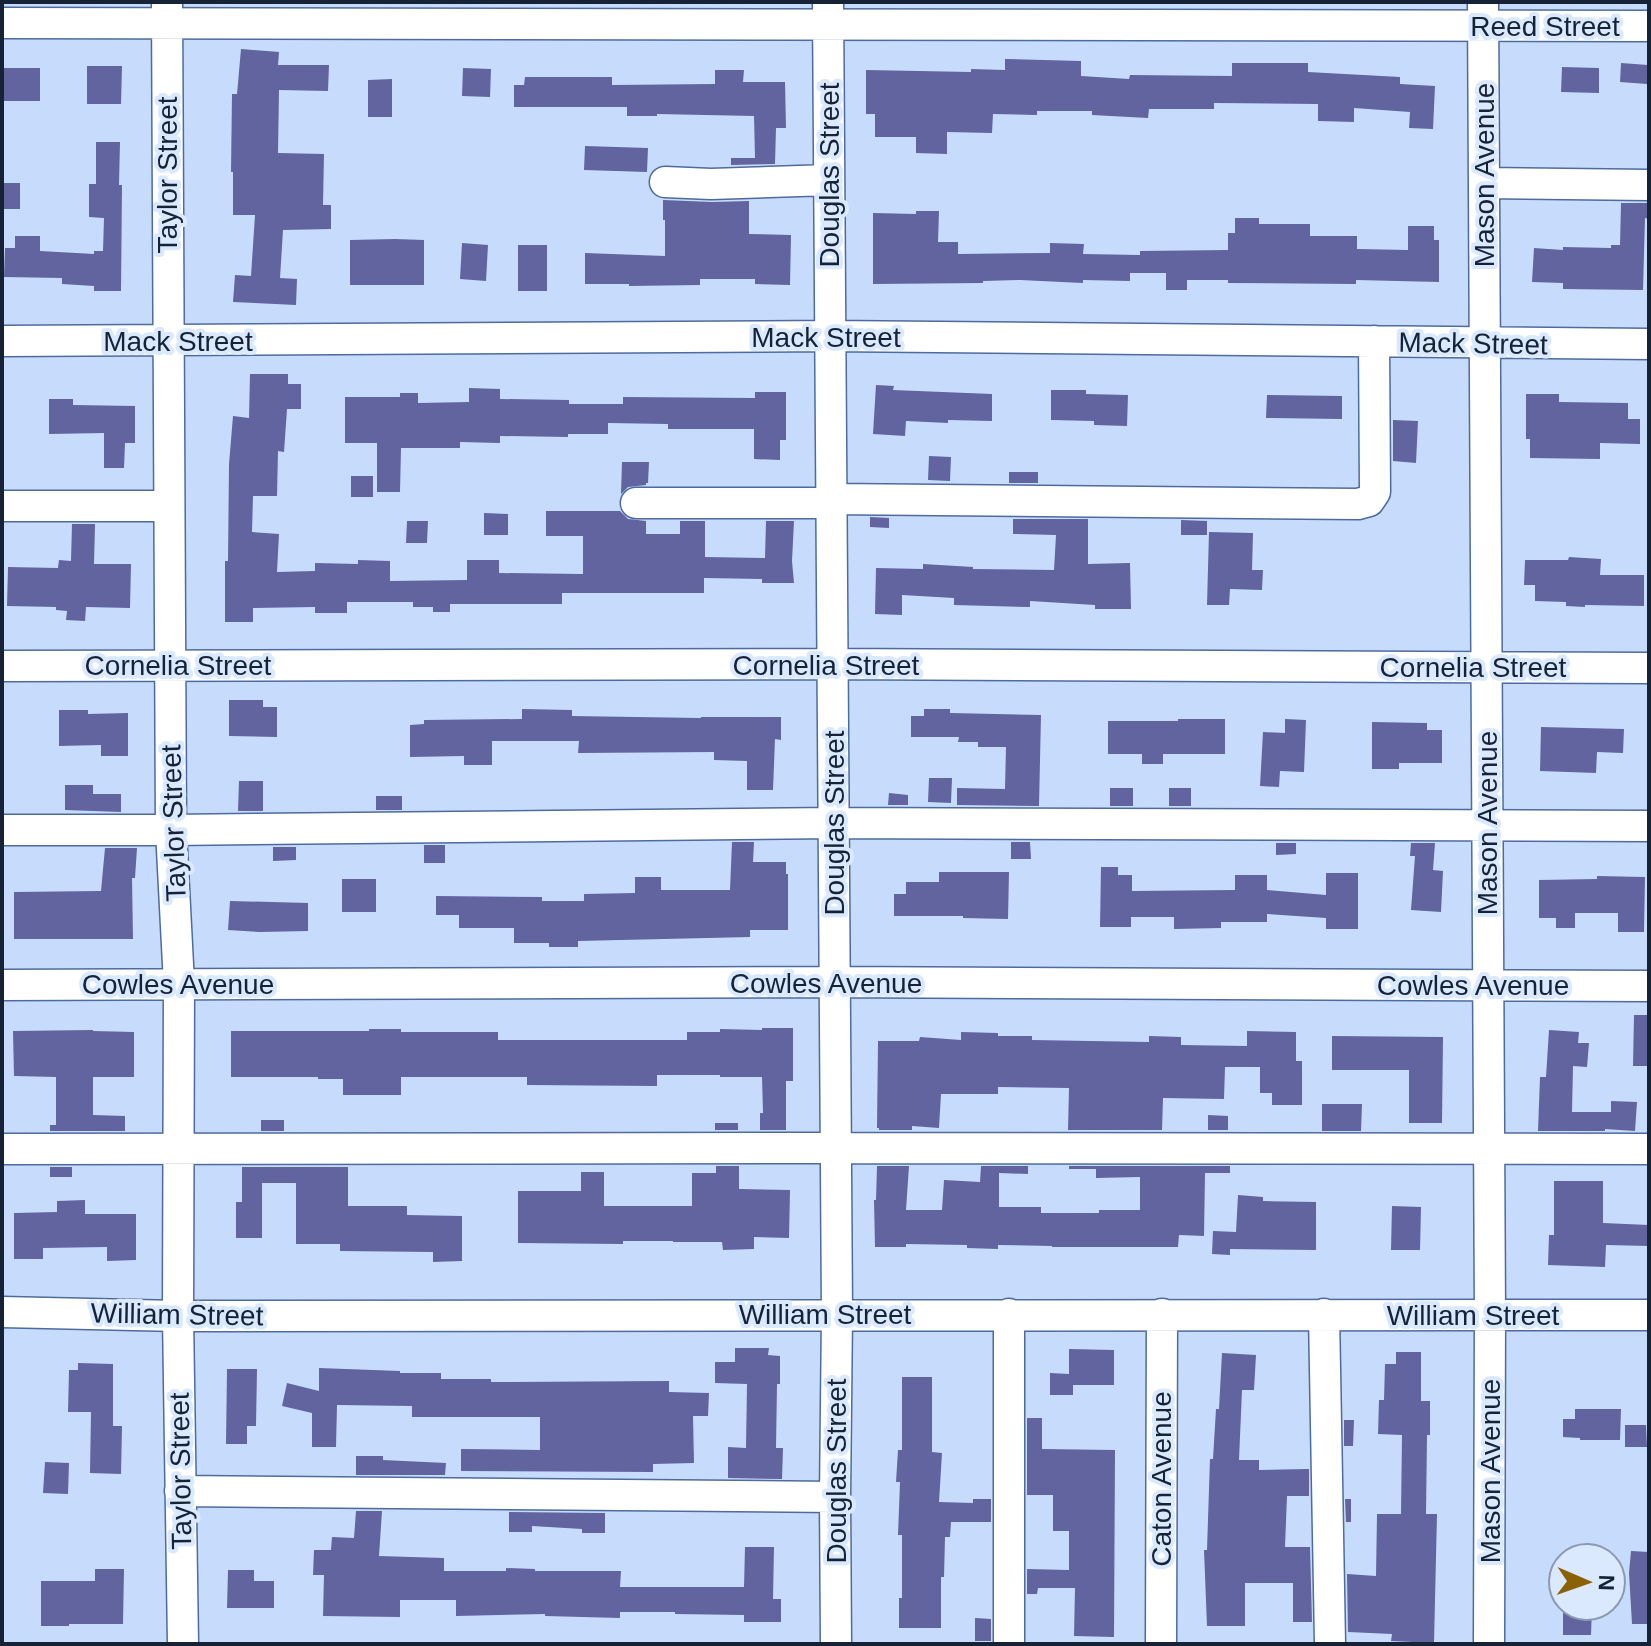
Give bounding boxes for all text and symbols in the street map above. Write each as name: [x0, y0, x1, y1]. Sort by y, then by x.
street label: Reed Street: [1470, 11, 1620, 42]
street label: Douglas Street: [814, 82, 845, 268]
street label: Mason Avenue: [1469, 83, 1500, 267]
street label: Taylor Street: [152, 96, 183, 254]
street label: Mack Street: [751, 322, 901, 353]
street label: Mack Street: [103, 326, 253, 357]
street label: Mack Street: [1398, 327, 1548, 360]
street label: Cornelia Street: [85, 650, 272, 681]
street label: Cornelia Street: [733, 650, 920, 681]
street label: Cornelia Street: [1380, 652, 1567, 683]
street label: Douglas Street: [819, 730, 850, 916]
street label: Mason Avenue: [1472, 731, 1503, 915]
street label: Taylor Street: [155, 744, 192, 902]
street label: Cowles Avenue: [730, 968, 922, 999]
street label: Cowles Avenue: [82, 969, 274, 1000]
street label: Cowles Avenue: [1377, 970, 1569, 1001]
street label: William Street: [90, 1297, 264, 1332]
street label: William Street: [739, 1299, 912, 1330]
street label: William Street: [1387, 1300, 1560, 1331]
street label: Douglas Street: [821, 1378, 852, 1564]
street label: Mason Avenue: [1475, 1379, 1506, 1563]
street label: Caton Avenue: [1146, 1391, 1177, 1567]
street label: Taylor Street: [164, 1392, 197, 1550]
north arrow: [1547, 1542, 1627, 1622]
text: N: [1594, 1574, 1619, 1591]

